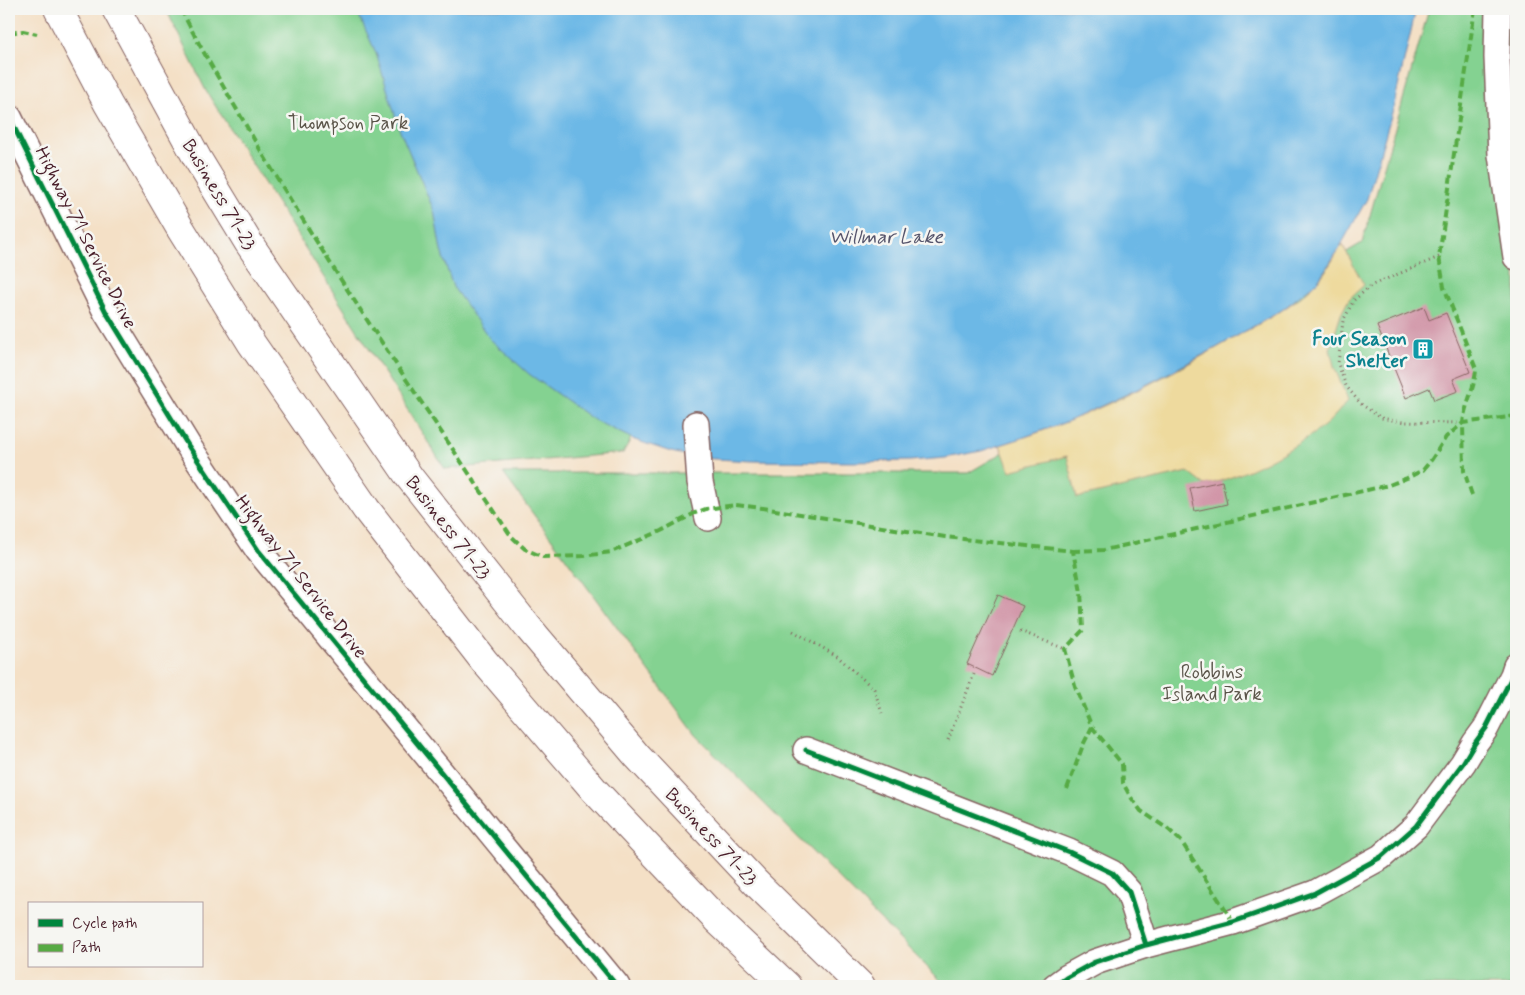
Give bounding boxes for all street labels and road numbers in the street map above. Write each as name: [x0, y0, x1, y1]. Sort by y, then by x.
street label: Business 71-23: [176, 135, 262, 255]
street label: Highway 71 Service Drive: [26, 142, 142, 334]
street label: Business 71-23: [399, 471, 496, 585]
street label: Highway 71 Service Drive: [227, 490, 373, 666]
street label: Business 71-23: [659, 783, 763, 891]

